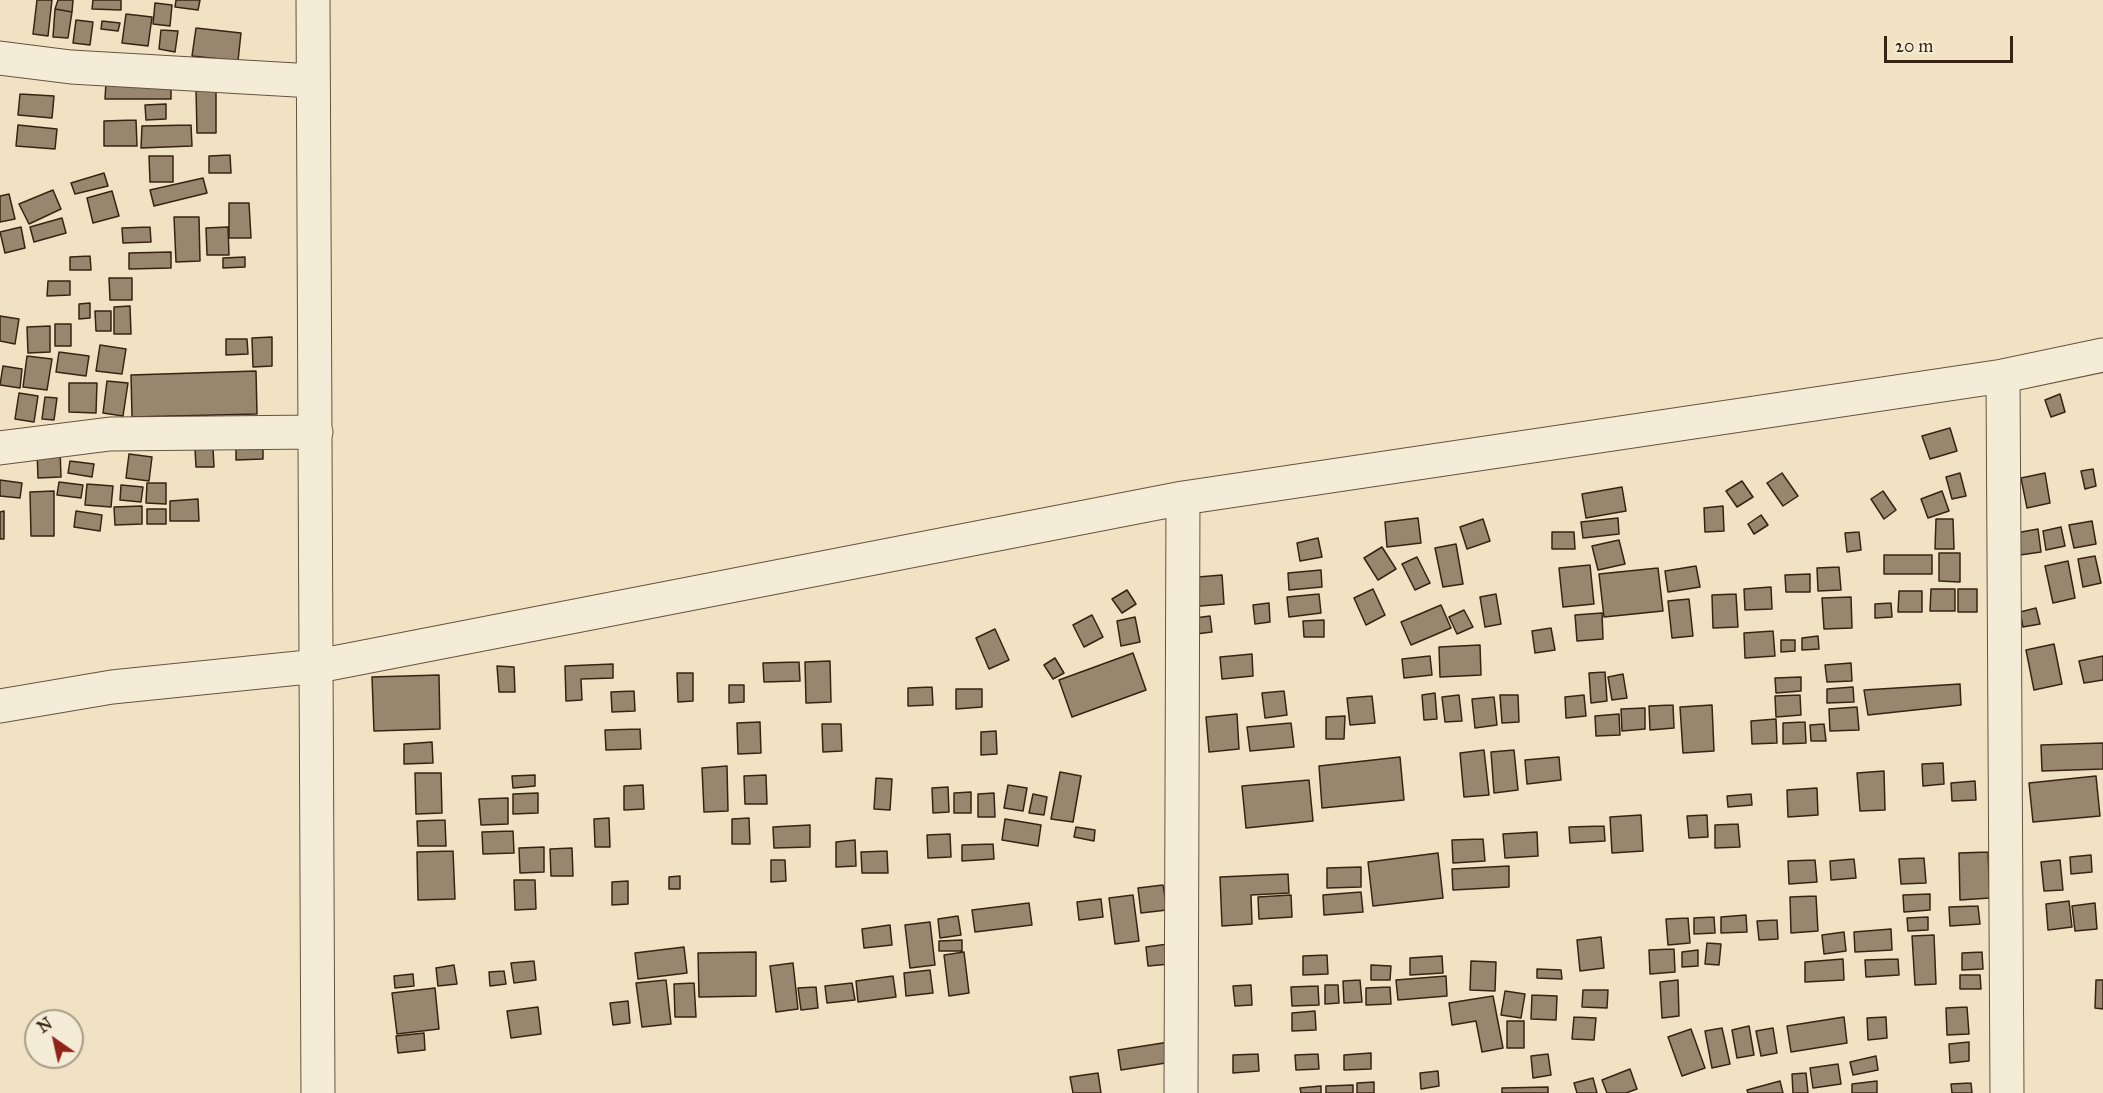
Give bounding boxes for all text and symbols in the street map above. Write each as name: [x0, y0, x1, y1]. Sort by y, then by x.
scale bar: [1887, 24, 2016, 62]
text: 20 m: [1895, 35, 1933, 57]
north arrow: [24, 1009, 84, 1069]
text: N: [34, 1014, 56, 1037]

